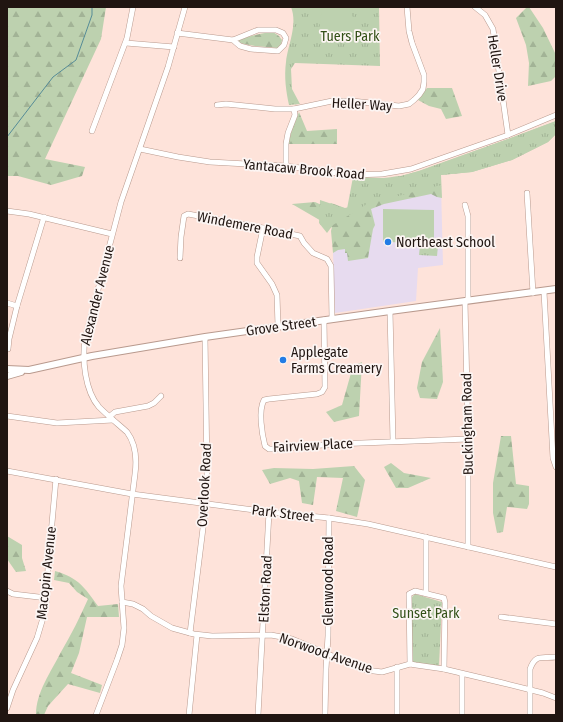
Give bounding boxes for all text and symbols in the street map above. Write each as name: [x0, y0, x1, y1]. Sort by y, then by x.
park label: Tuers Park: [321, 28, 380, 45]
street label: Heller Drive: [484, 33, 511, 103]
street label: Heller Way: [331, 94, 394, 115]
street label: Yantacaw Brook Road: [242, 156, 366, 183]
street label: Windemere Road: [196, 208, 294, 243]
place label: Northeast School: [396, 234, 495, 251]
marker: Northeast School: [383, 237, 393, 247]
street label: Alexander Avenue: [77, 243, 118, 347]
street label: Grove Street: [245, 313, 318, 340]
place label: Applegate Farms Creamery: [291, 344, 383, 377]
marker: Applegate Farms Creamery: [278, 355, 288, 365]
street label: Buckingham Road: [458, 373, 477, 475]
street label: Fairview Place: [273, 435, 354, 456]
street label: Overlook Road: [194, 443, 215, 527]
street label: Park Street: [251, 501, 315, 526]
street label: Macopin Avenue: [33, 526, 60, 620]
street label: Glenwood Road: [320, 536, 337, 626]
street label: Elston Road: [255, 555, 276, 623]
park label: Sunset Park: [392, 605, 460, 622]
street label: Norwood Avenue: [277, 630, 375, 677]

